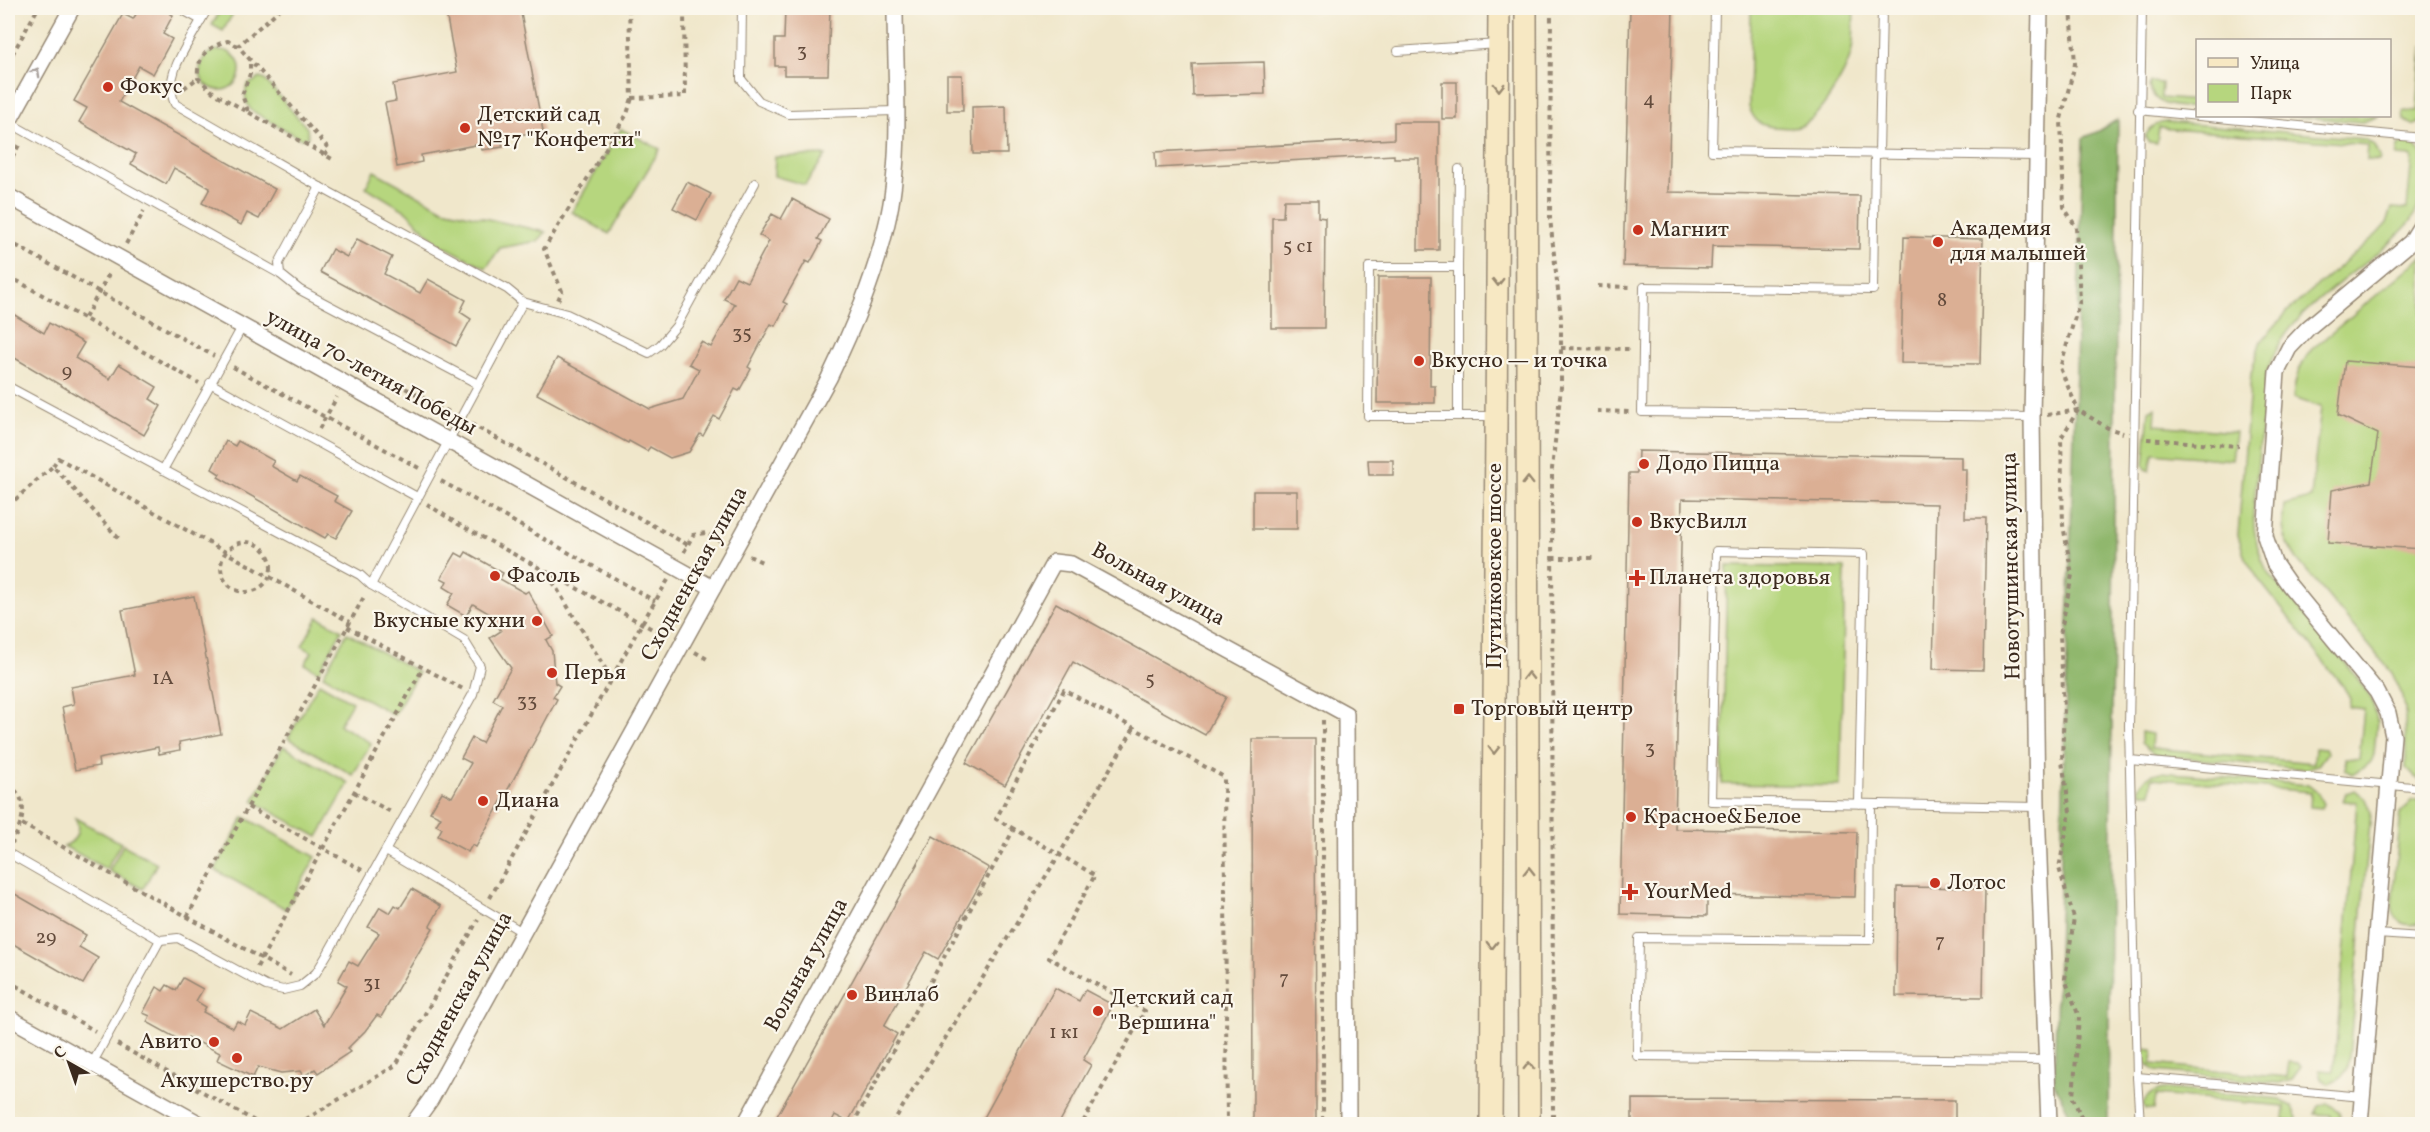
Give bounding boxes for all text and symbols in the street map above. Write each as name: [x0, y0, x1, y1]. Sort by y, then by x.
house number: 3: [797, 38, 807, 66]
legend: [2196, 39, 2391, 117]
text: Улица: [2250, 52, 2300, 77]
one-way arrow: [29, 68, 40, 78]
place label: Фокус: [120, 72, 183, 103]
marker: Фокус: [101, 80, 115, 94]
one-way arrow: [1493, 82, 1505, 91]
text: Парк: [2250, 82, 2292, 107]
house number: 4: [1643, 86, 1655, 114]
place label: Детский сад №17 "Конфетти": [477, 100, 641, 156]
marker: Детский сад №17 "Конфетти": [458, 121, 472, 135]
place label: Академия для малышей: [1950, 214, 2086, 270]
place label: Магнит: [1650, 215, 1729, 246]
marker: Магнит: [1631, 223, 1645, 237]
house number: 5 с1: [1283, 233, 1313, 261]
marker: Академия для малышей: [1931, 235, 1945, 249]
one-way arrow: [1492, 277, 1504, 286]
house number: 8: [1937, 287, 1947, 315]
street label: улица 70-летия Победы: [260, 302, 482, 444]
house number: 35: [732, 320, 752, 348]
place label: Вкусно — и точка: [1431, 346, 1608, 377]
marker: Вкусно — и точка: [1412, 354, 1426, 368]
house number: 9: [62, 358, 72, 386]
place label: Додо Пицца: [1656, 449, 1780, 480]
street label: Новотушинская улица: [1995, 452, 2029, 680]
marker: Додо Пицца: [1637, 457, 1651, 471]
street label: Путилковское шоссе: [1480, 463, 1511, 669]
one-way arrow: [1522, 477, 1534, 486]
street label: Сходненская улица: [634, 481, 756, 667]
place label: ВкусВилл: [1649, 507, 1747, 538]
marker: ВкусВилл: [1630, 515, 1644, 529]
street label: Вольная улица: [1085, 535, 1231, 635]
place label: Фасоль: [507, 561, 580, 592]
place label: Планета здоровья: [1649, 563, 1830, 594]
marker: Фасоль: [488, 569, 502, 583]
marker: Планета здоровья: [1630, 571, 1644, 585]
place label: Вкусные кухни: [373, 606, 525, 637]
marker: Вкусные кухни: [530, 614, 544, 628]
place label: Перья: [564, 658, 626, 689]
house number: 1А: [152, 665, 174, 693]
marker: Перья: [545, 666, 559, 680]
house number: 5: [1145, 666, 1155, 694]
one-way arrow: [1522, 672, 1534, 681]
house number: 33: [517, 688, 537, 716]
place label: Торговый центр: [1471, 694, 1633, 725]
marker: Торговый центр: [1452, 702, 1466, 716]
house number: 3: [1645, 735, 1655, 763]
one-way arrow: [1488, 745, 1500, 754]
place label: Диана: [495, 786, 560, 817]
marker: Диана: [476, 794, 490, 808]
place label: Красное&Белое: [1643, 802, 1801, 833]
marker: Красное&Белое: [1624, 810, 1638, 824]
one-way arrow: [1523, 867, 1535, 876]
place label: Лотос: [1947, 868, 2006, 899]
marker: Лотос: [1928, 876, 1942, 890]
place label: YourMed: [1644, 877, 1732, 908]
marker: YourMed: [1621, 883, 1639, 901]
street label: Вольная улица: [757, 892, 857, 1038]
street label: Сходненская улица: [399, 906, 521, 1092]
house number: 29: [36, 924, 56, 952]
house number: 7: [1935, 928, 1945, 956]
one-way arrow: [1486, 940, 1499, 949]
house number: 7: [1279, 965, 1289, 993]
house number: 31: [363, 970, 381, 998]
place label: Винлаб: [864, 980, 939, 1011]
place label: Детский сад "Вершина": [1110, 983, 1234, 1039]
marker: Винлаб: [845, 988, 859, 1002]
marker: Детский сад "Вершина": [1091, 1004, 1105, 1018]
house number: 1 к1: [1049, 1019, 1079, 1047]
place label: Авито: [139, 1027, 202, 1058]
north arrow: [39, 1033, 99, 1093]
marker: Авито: [207, 1035, 221, 1049]
text: С: [50, 1041, 72, 1065]
marker: Акушерство.ру: [230, 1051, 244, 1065]
one-way arrow: [1523, 1062, 1535, 1071]
place label: Акушерство.ру: [160, 1066, 314, 1097]

